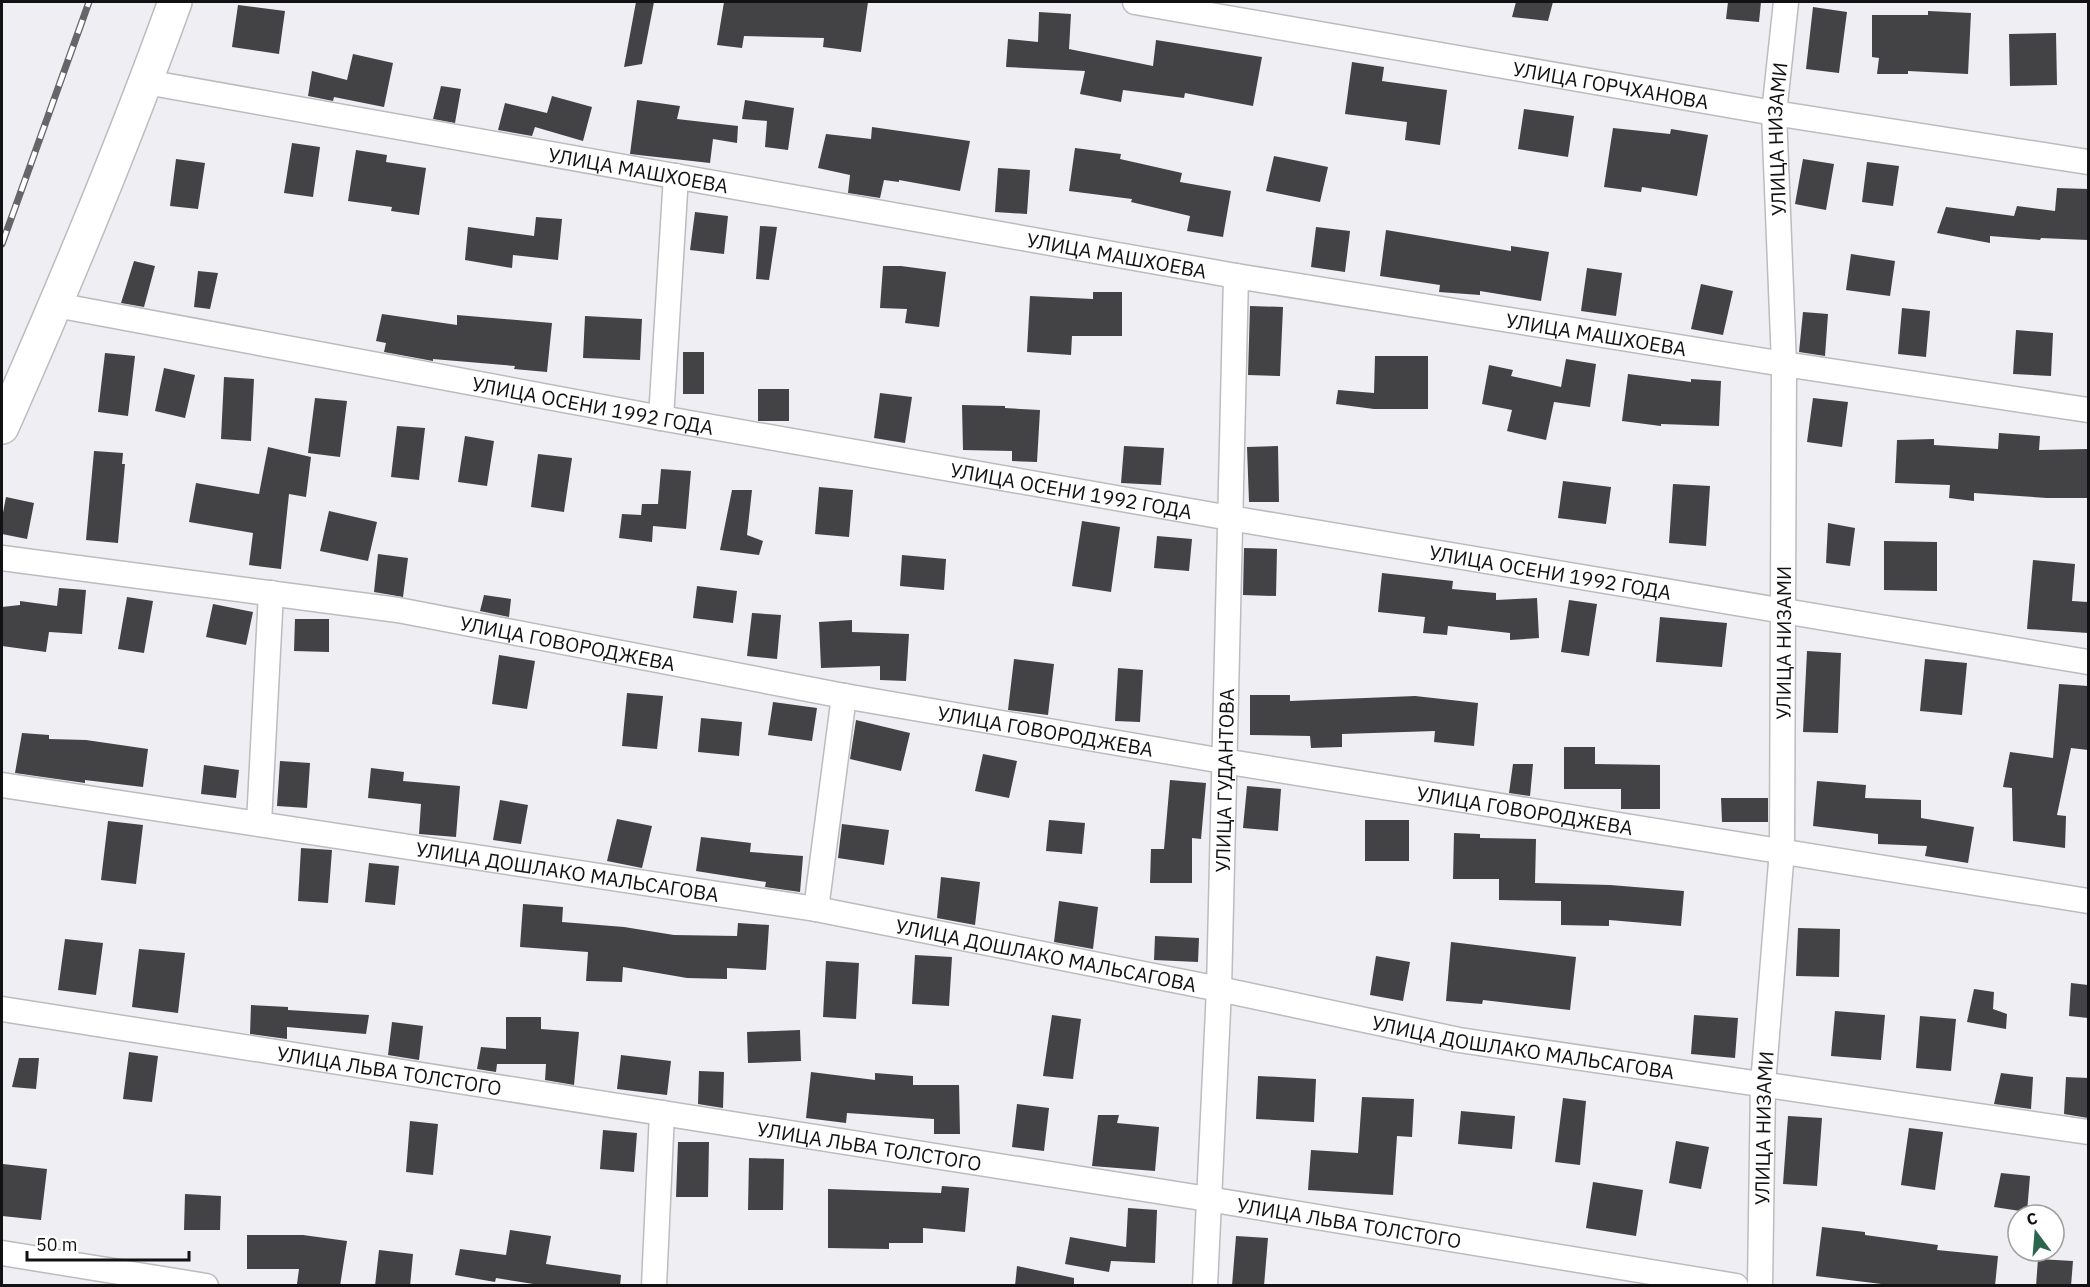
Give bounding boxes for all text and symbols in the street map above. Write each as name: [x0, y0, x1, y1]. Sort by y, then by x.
street label: УЛИЦА ГОРЧХАНОВА: [1511, 54, 1711, 115]
street label: УЛИЦА НИЗАМИ: [1760, 61, 1793, 216]
street label: УЛИЦА МАШХОЕВА: [546, 140, 731, 199]
street label: УЛИЦА МАШХОЕВА: [1024, 225, 1209, 284]
street label: УЛИЦА МАШХОЕВА: [1504, 306, 1689, 362]
street label: УЛИЦА ОСЕНИ 1992 ГОДА: [470, 369, 716, 441]
street label: УЛИЦА ОСЕНИ 1992 ГОДА: [948, 456, 1195, 525]
street label: УЛИЦА ОСЕНИ 1992 ГОДА: [1427, 538, 1674, 605]
street label: УЛИЦА НИЗАМИ: [1769, 566, 1797, 720]
street label: УЛИЦА ГОВОРОДЖЕВА: [457, 609, 678, 677]
street label: УЛИЦА ГУДАНТОВА: [1208, 688, 1240, 873]
street label: УЛИЦА ГОВОРОДЖЕВА: [935, 699, 1156, 762]
street label: УЛИЦА ГОВОРОДЖЕВА: [1415, 779, 1635, 841]
street label: УЛИЦА ДОШЛАКО МАЛЬСАГОВА: [414, 835, 721, 908]
street label: УЛИЦА ДОШЛАКО МАЛЬСАГОВА: [893, 912, 1199, 998]
street label: УЛИЦА ДОШЛАКО МАЛЬСАГОВА: [1369, 1008, 1676, 1085]
street label: УЛИЦА ЛЬВА ТОЛСТОГО: [275, 1039, 504, 1101]
street label: УЛИЦА НИЗАМИ: [1748, 1050, 1779, 1205]
street label: УЛИЦА ЛЬВА ТОЛСТОГО: [755, 1115, 984, 1177]
street label: УЛИЦА ЛЬВА ТОЛСТОГО: [1235, 1190, 1463, 1254]
north arrow: [2006, 1203, 2066, 1263]
text: С: [2024, 1208, 2040, 1230]
scale bar: [27, 1224, 189, 1262]
text: 50 m: [36, 1233, 78, 1256]

